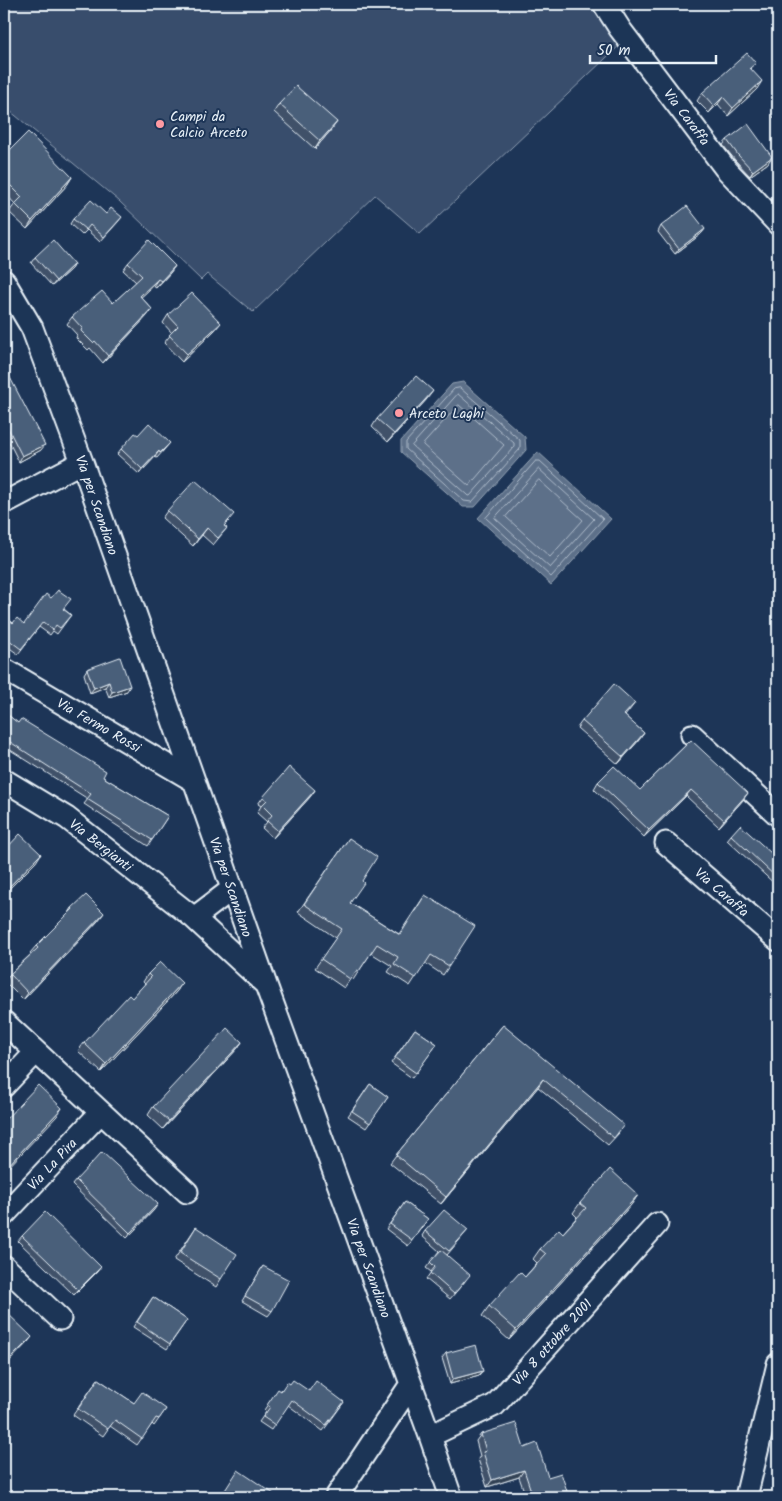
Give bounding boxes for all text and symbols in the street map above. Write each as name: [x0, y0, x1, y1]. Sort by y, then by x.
scale bar: [590, 32, 716, 64]
text: 50 m: [597, 39, 631, 63]
street label: Via Caraffa: [657, 85, 715, 151]
place label: Campi da Calcio Arceto: [170, 106, 247, 144]
marker: Campi da Calcio Arceto: [154, 118, 166, 130]
place label: Arceto Laghi: [409, 403, 484, 425]
marker: Arceto Laghi: [393, 407, 405, 419]
street label: Via per Scandiano: [69, 452, 123, 558]
street label: Via Fermo Rossi: [52, 693, 145, 759]
street label: Via Bergianti: [64, 814, 137, 878]
street label: Via per Scandiano: [203, 834, 257, 940]
street label: Via Caraffa: [689, 863, 754, 923]
street label: Via La Pira: [23, 1133, 83, 1196]
street label: Via per Scandiano: [340, 1215, 396, 1321]
street label: Via 8 ottobre 2001: [507, 1294, 598, 1391]

